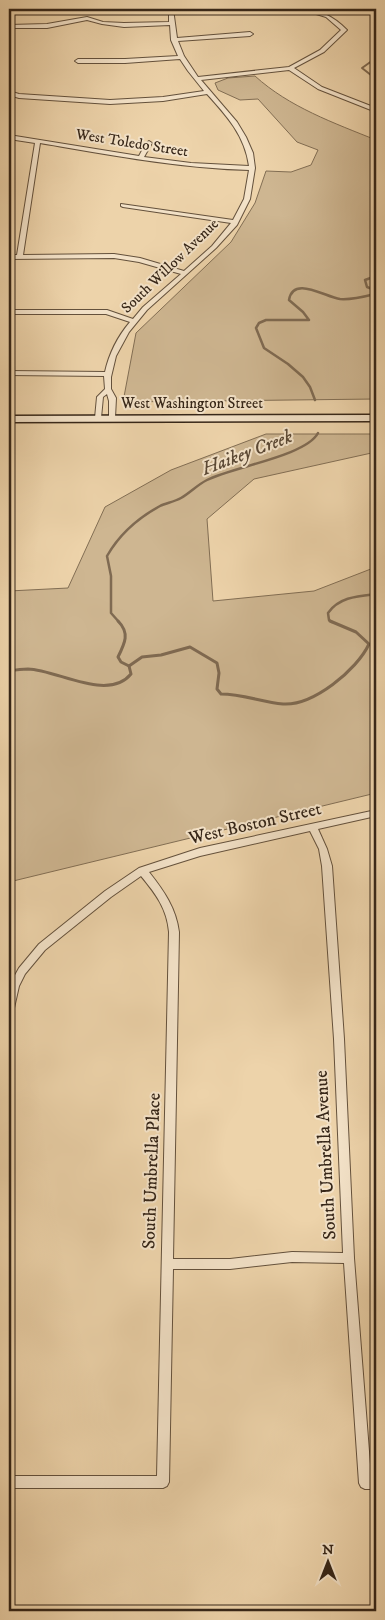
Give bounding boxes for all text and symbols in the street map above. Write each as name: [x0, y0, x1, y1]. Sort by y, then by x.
street label: West Toledo Street: [74, 125, 190, 161]
street label: South Willow Avenue: [117, 215, 223, 317]
street label: West Washington Street: [120, 394, 263, 413]
water label: Haikey Creek: [197, 425, 296, 481]
street label: West Boston Street: [186, 798, 324, 850]
street label: South Umbrella Avenue: [311, 1070, 341, 1240]
street label: South Umbrella Place: [138, 1092, 166, 1250]
north arrow: [302, 1538, 352, 1588]
text: N: [322, 1541, 334, 1559]

